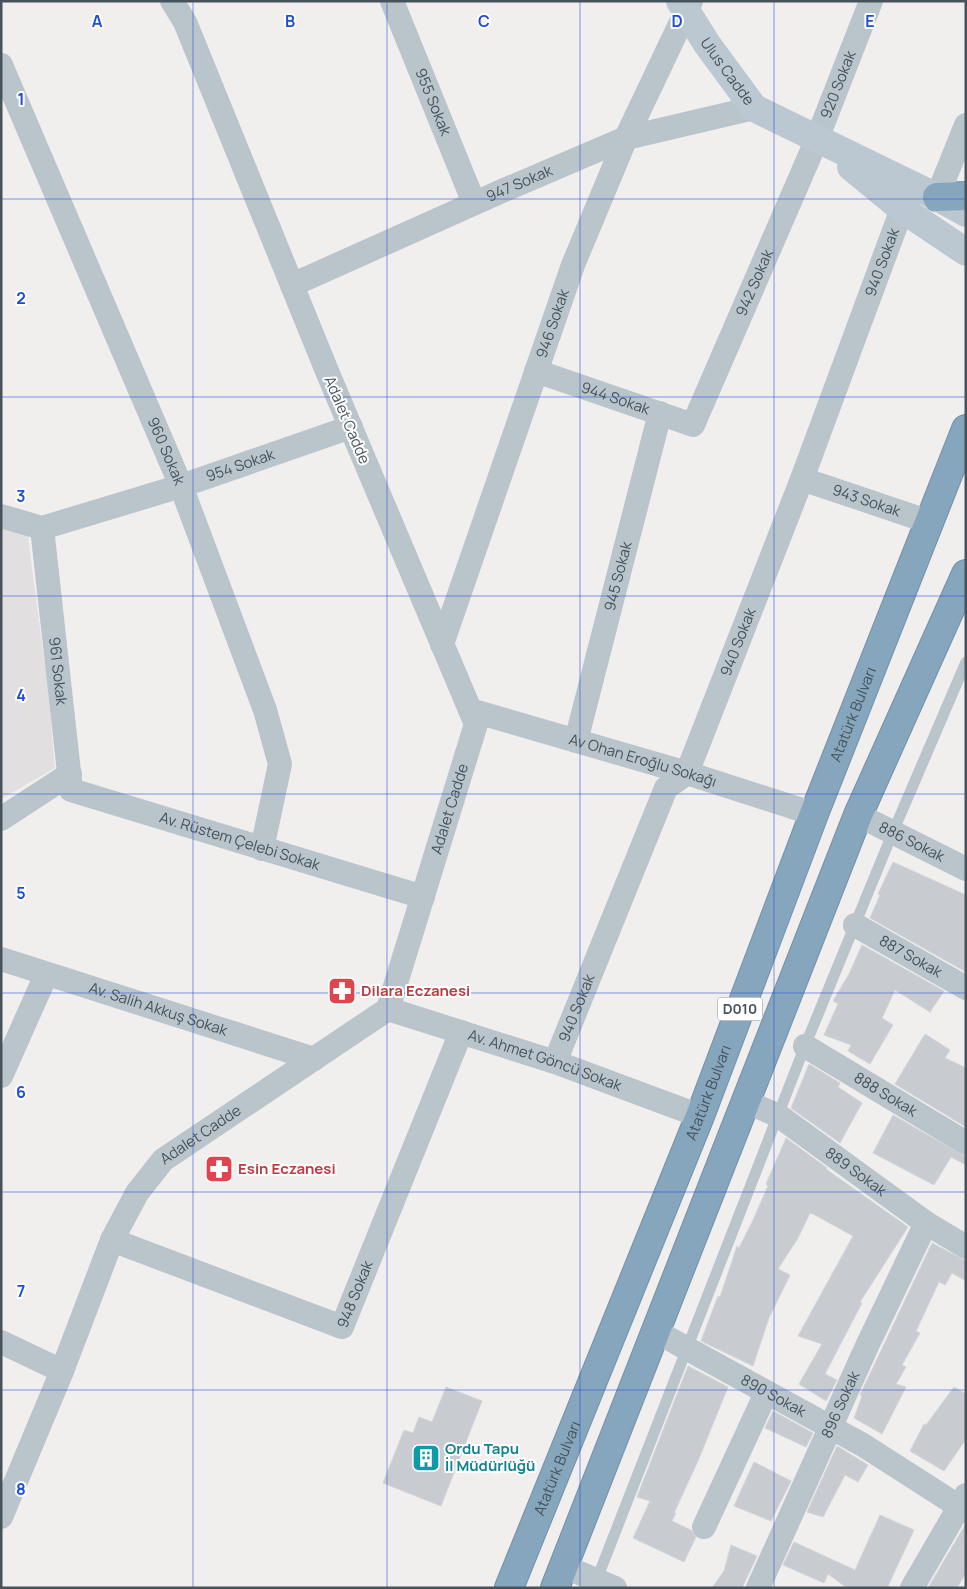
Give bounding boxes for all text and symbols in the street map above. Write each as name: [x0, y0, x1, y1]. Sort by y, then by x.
text: A: [92, 10, 103, 32]
text: B: [285, 10, 295, 32]
text: C: [478, 10, 490, 32]
text: D: [671, 10, 683, 32]
text: E: [865, 10, 875, 32]
street label: Ulus Cadde: [696, 33, 760, 110]
street label: 920 Sokak: [815, 47, 861, 122]
street label: 955 Sokak: [410, 65, 457, 139]
text: 1: [17, 88, 25, 110]
street label: 947 Sokak: [483, 159, 556, 207]
street label: 940 Sokak: [859, 225, 904, 300]
street label: 942 Sokak: [730, 245, 778, 319]
street label: 946 Sokak: [531, 286, 574, 361]
text: 2: [16, 287, 26, 309]
street label: Adalet Cadde: [320, 373, 376, 467]
street label: 944 Sokak: [578, 376, 653, 420]
street label: 960 Sokak: [143, 414, 191, 489]
street label: 954 Sokak: [203, 443, 278, 487]
street label: 943 Sokak: [830, 479, 904, 522]
text: 3: [16, 485, 26, 507]
street label: 945 Sokak: [599, 539, 637, 613]
street label: 940 Sokak: [715, 604, 761, 679]
street label: 961 Sokak: [44, 636, 73, 707]
street label: Atatürk Bulvarı: [825, 664, 881, 765]
text: 4: [16, 684, 26, 706]
street label: Av Ohan Eroğlu Sokağı: [567, 728, 719, 792]
street label: Adalet Cadde: [425, 761, 473, 857]
street label: Av. Rüstem Çelebi Sokak: [157, 806, 323, 875]
street label: 886 Sokak: [875, 816, 949, 867]
text: 5: [16, 882, 26, 904]
street label: 887 Sokak: [876, 930, 947, 983]
street label: 940 Sokak: [553, 970, 600, 1045]
pharmacy icon: Dilara Eczanesi: [327, 976, 357, 1006]
street label: Av. Salih Akkuş Sokak: [86, 977, 231, 1041]
place label: Dilara Eczanesi: [361, 980, 470, 1001]
road number: D010: [718, 998, 762, 1021]
street label: Av. Ahmet Göncü Sokak: [466, 1024, 625, 1096]
street label: Atatürk Bulvarı: [680, 1042, 736, 1143]
street label: 888 Sokak: [850, 1067, 922, 1122]
text: 6: [16, 1081, 26, 1103]
street label: Adalet Cadde: [156, 1099, 245, 1169]
street label: 889 Sokak: [821, 1142, 891, 1201]
pharmacy icon: Esin Eczanesi: [204, 1154, 234, 1184]
place label: Esin Eczanesi: [238, 1158, 336, 1179]
street label: 948 Sokak: [332, 1257, 378, 1331]
text: 7: [17, 1280, 25, 1302]
street label: 896 Sokak: [816, 1367, 865, 1442]
street label: 890 Sokak: [737, 1369, 811, 1422]
street label: Atatürk Bulvarı: [528, 1418, 586, 1519]
place label: Ordu Tapu İl Müdürlüğü: [445, 1438, 535, 1476]
building icon: Ordu Tapu İl Müdürlüğü: [411, 1443, 441, 1473]
text: 8: [16, 1478, 26, 1500]

